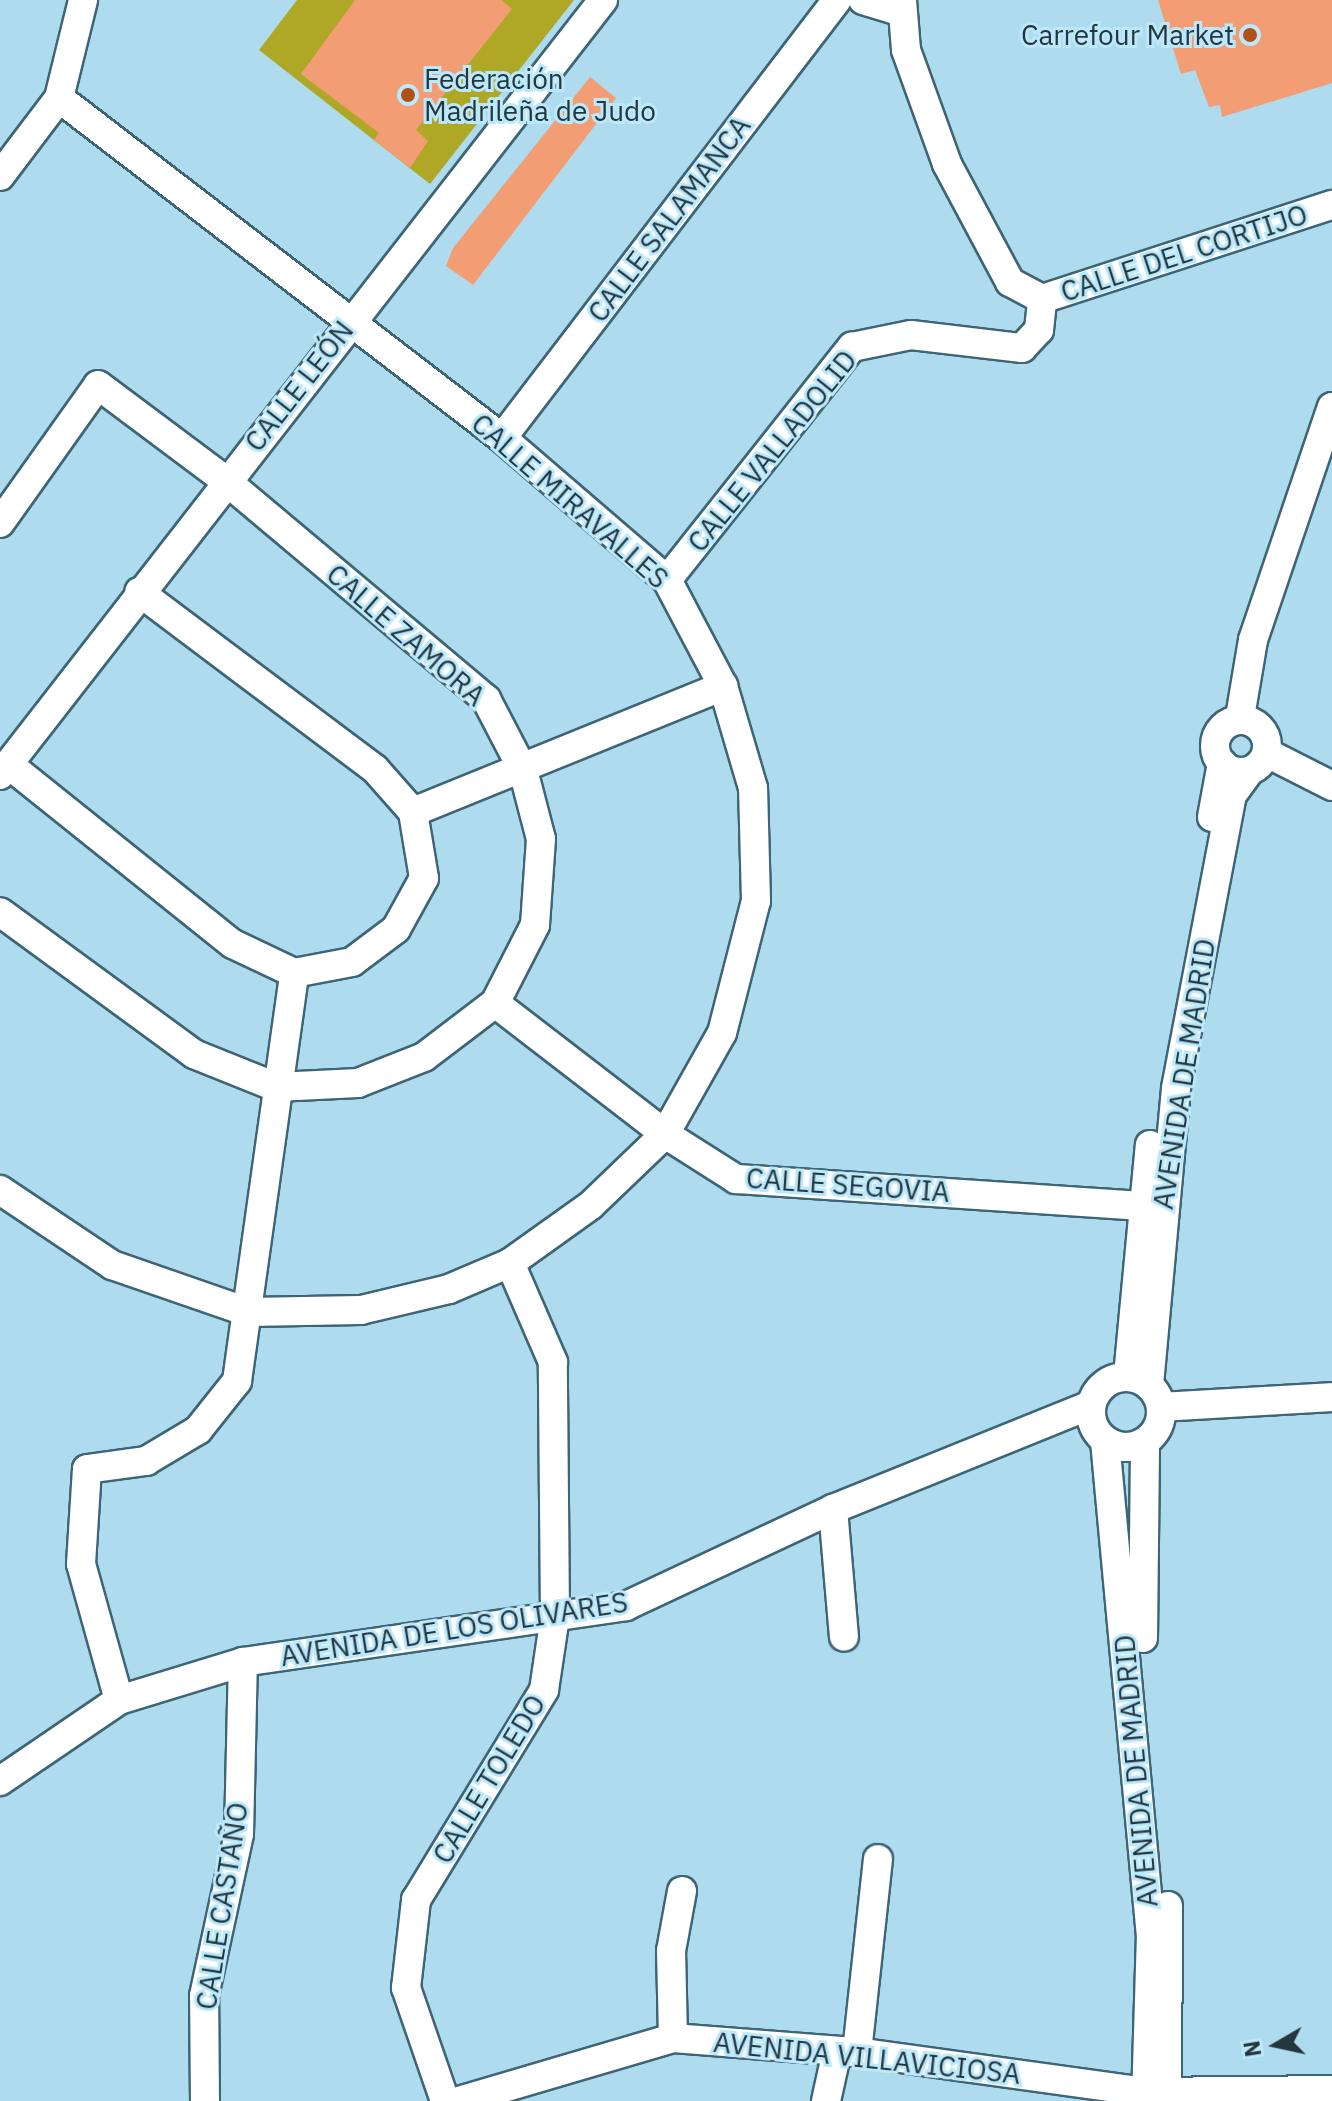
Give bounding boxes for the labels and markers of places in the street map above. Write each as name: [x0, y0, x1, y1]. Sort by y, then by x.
place label: Carrefour Market: [1021, 18, 1234, 52]
marker: Carrefour Market: [1241, 26, 1259, 44]
place label: Federación Madrileña de Judo: [424, 62, 656, 128]
marker: Federación Madrileña de Judo: [399, 86, 417, 104]

